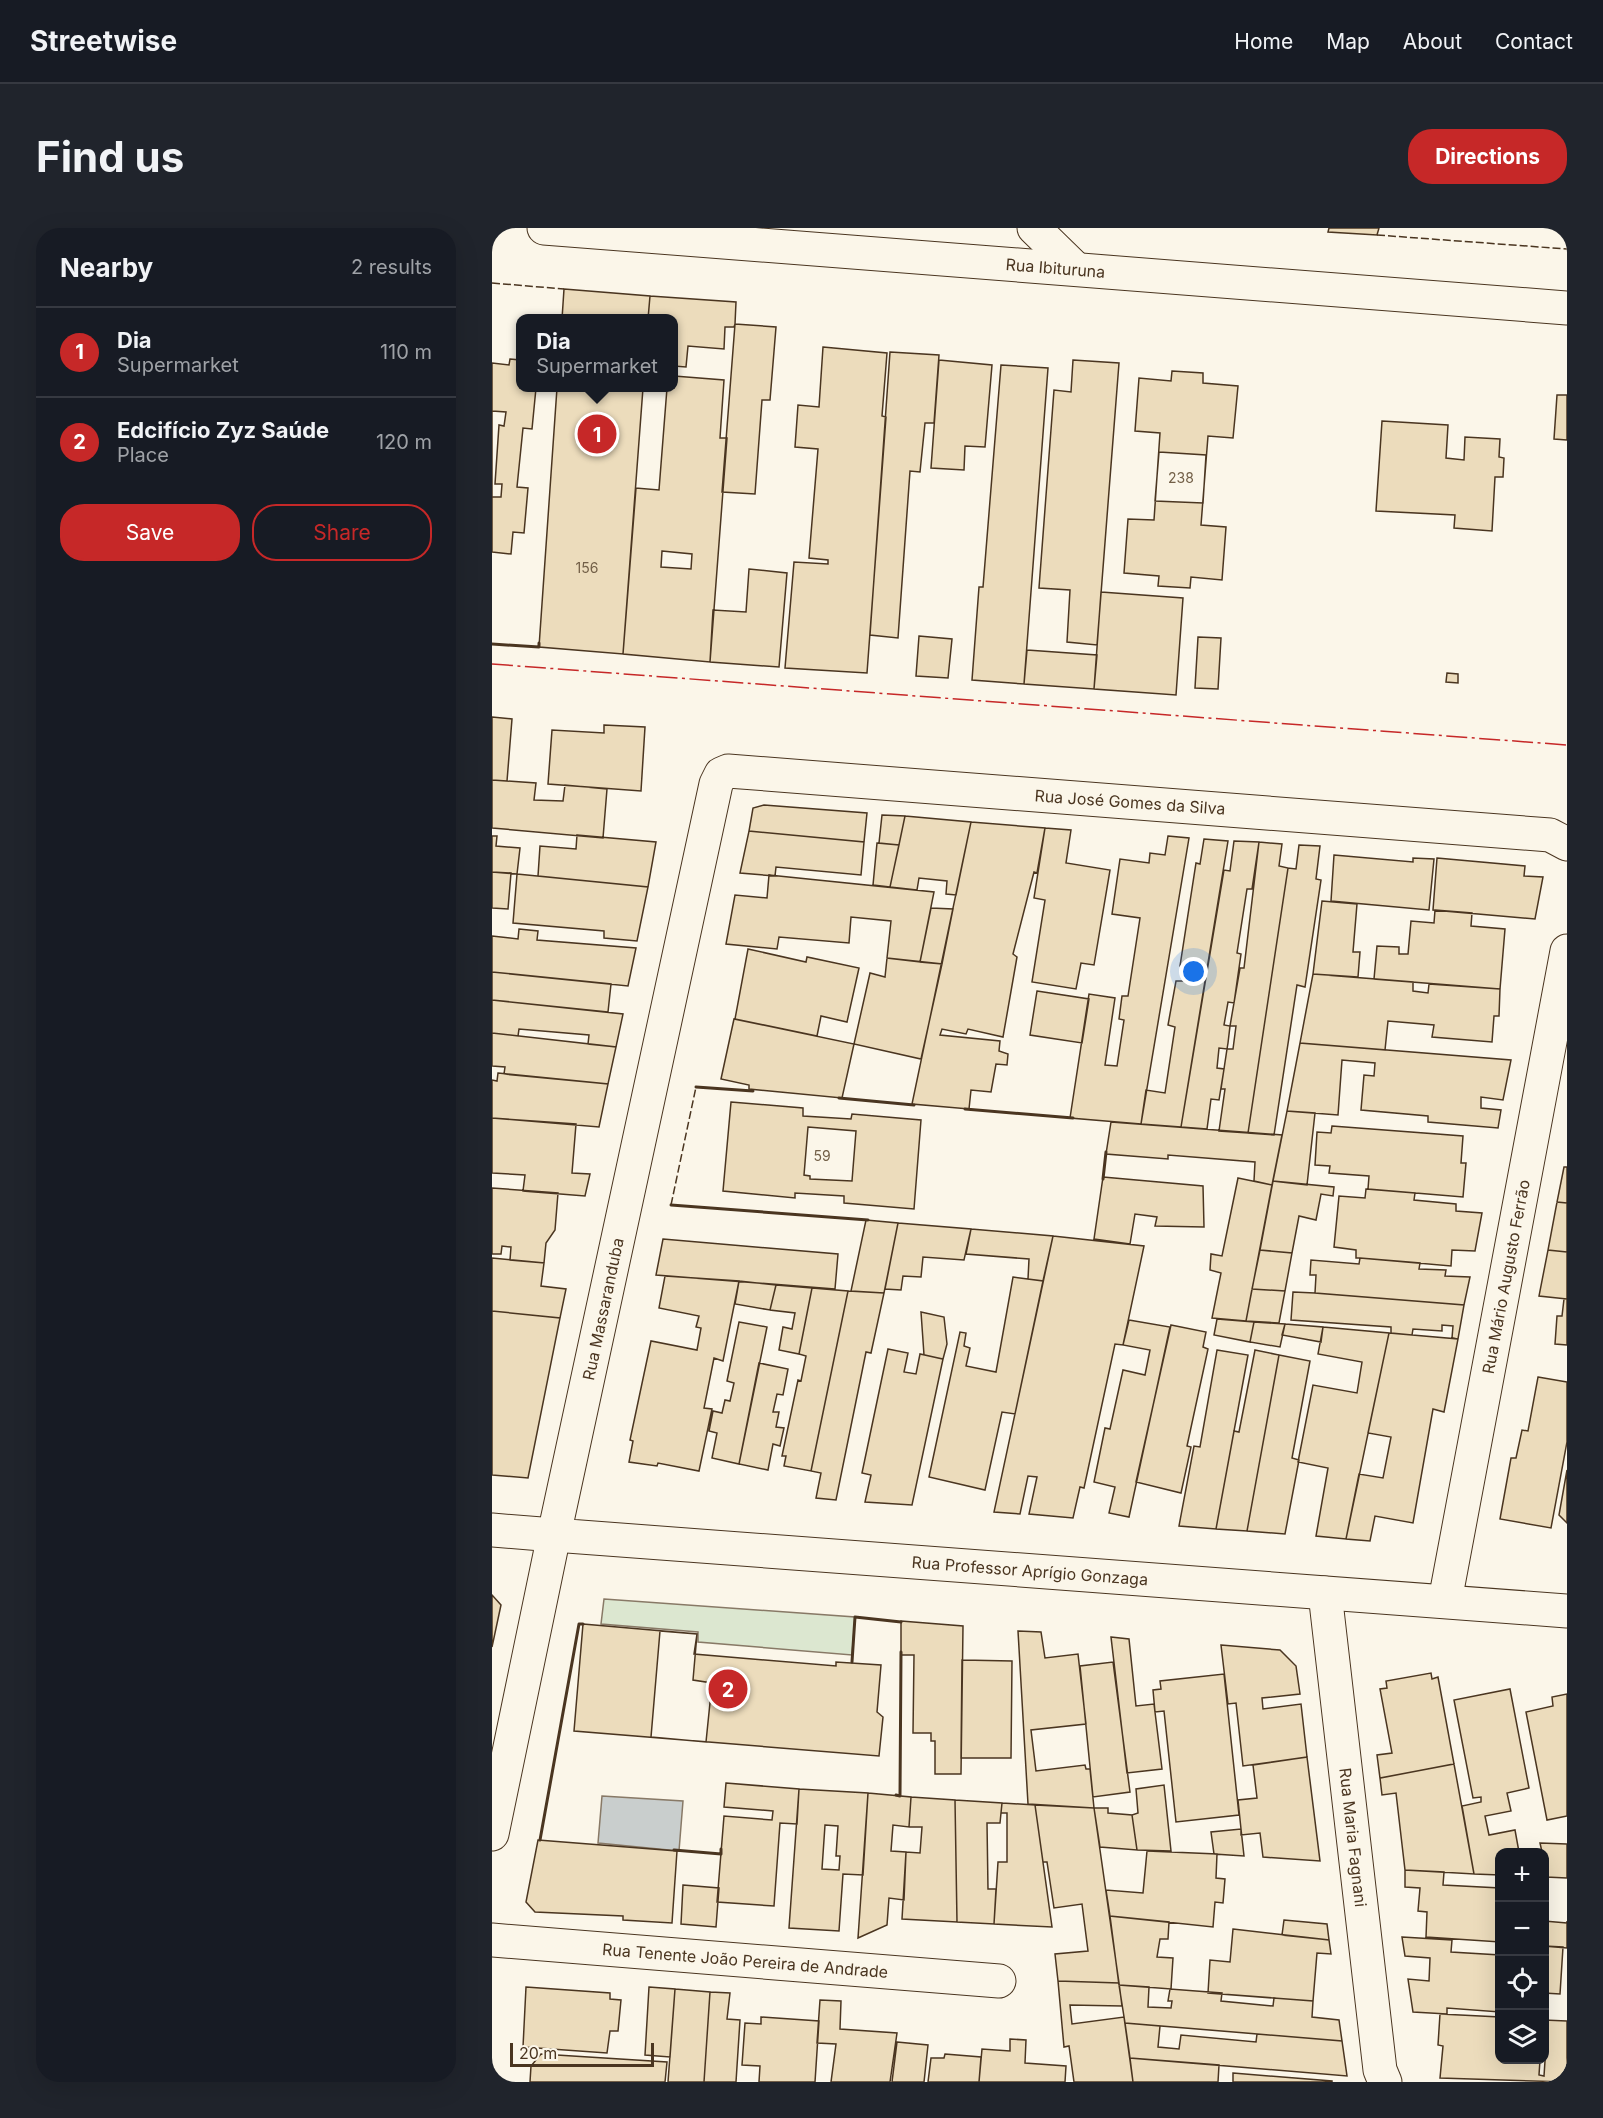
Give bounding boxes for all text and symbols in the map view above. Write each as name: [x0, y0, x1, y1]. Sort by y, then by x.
text: Streetwise: [30, 24, 177, 58]
text: Home: [1234, 29, 1293, 54]
text: Map: [1326, 29, 1370, 54]
text: About: [1403, 29, 1462, 54]
text: Contact: [1495, 29, 1573, 54]
button: Directions: [1408, 129, 1567, 184]
text: Find us: [36, 131, 184, 182]
text: Nearby: [60, 252, 153, 283]
street label: Rua Ibituruna: [1005, 254, 1106, 282]
text: 2 results: [351, 255, 432, 279]
popup: [516, 314, 678, 392]
text: Dia: [117, 327, 152, 353]
text: Dia: [536, 328, 571, 354]
text: 1: [75, 340, 84, 364]
text: 110 m: [380, 340, 432, 364]
text: Supermarket: [117, 353, 239, 377]
text: Supermarket: [536, 354, 658, 378]
pin: 1: [578, 412, 616, 456]
text: Edcifício Zyz Saúde: [117, 417, 329, 443]
text: 2: [73, 430, 86, 454]
text: 120 m: [376, 430, 432, 454]
text: Place: [117, 443, 169, 467]
house number: 238: [1168, 469, 1194, 486]
button: Save: [60, 504, 240, 561]
button: Share: [252, 504, 432, 561]
house number: 156: [576, 559, 598, 576]
street label: Rua José Gomes da Silva: [1034, 785, 1226, 819]
your location: [1179, 957, 1208, 986]
house number: 59: [813, 1147, 831, 1164]
street label: Rua Mário Augusto Ferrão: [1478, 1178, 1534, 1376]
street label: Rua Massaranduba: [578, 1236, 628, 1382]
street label: Rua Professor Aprígio Gonzaga: [911, 1552, 1149, 1590]
pin: 2: [708, 1666, 748, 1712]
street label: Rua Maria Fagnani: [1335, 1767, 1371, 1908]
map controls: [1495, 1848, 1549, 2064]
button: +: [1495, 1848, 1549, 1902]
button: −: [1495, 1902, 1549, 1956]
street label: Rua Tenente João Pereira de Andrade: [601, 1939, 889, 1982]
button: locate: [1495, 1956, 1549, 2010]
button: layers: [1495, 2010, 1549, 2064]
scale bar: [510, 2040, 654, 2068]
text: 20 m: [519, 2043, 557, 2063]

